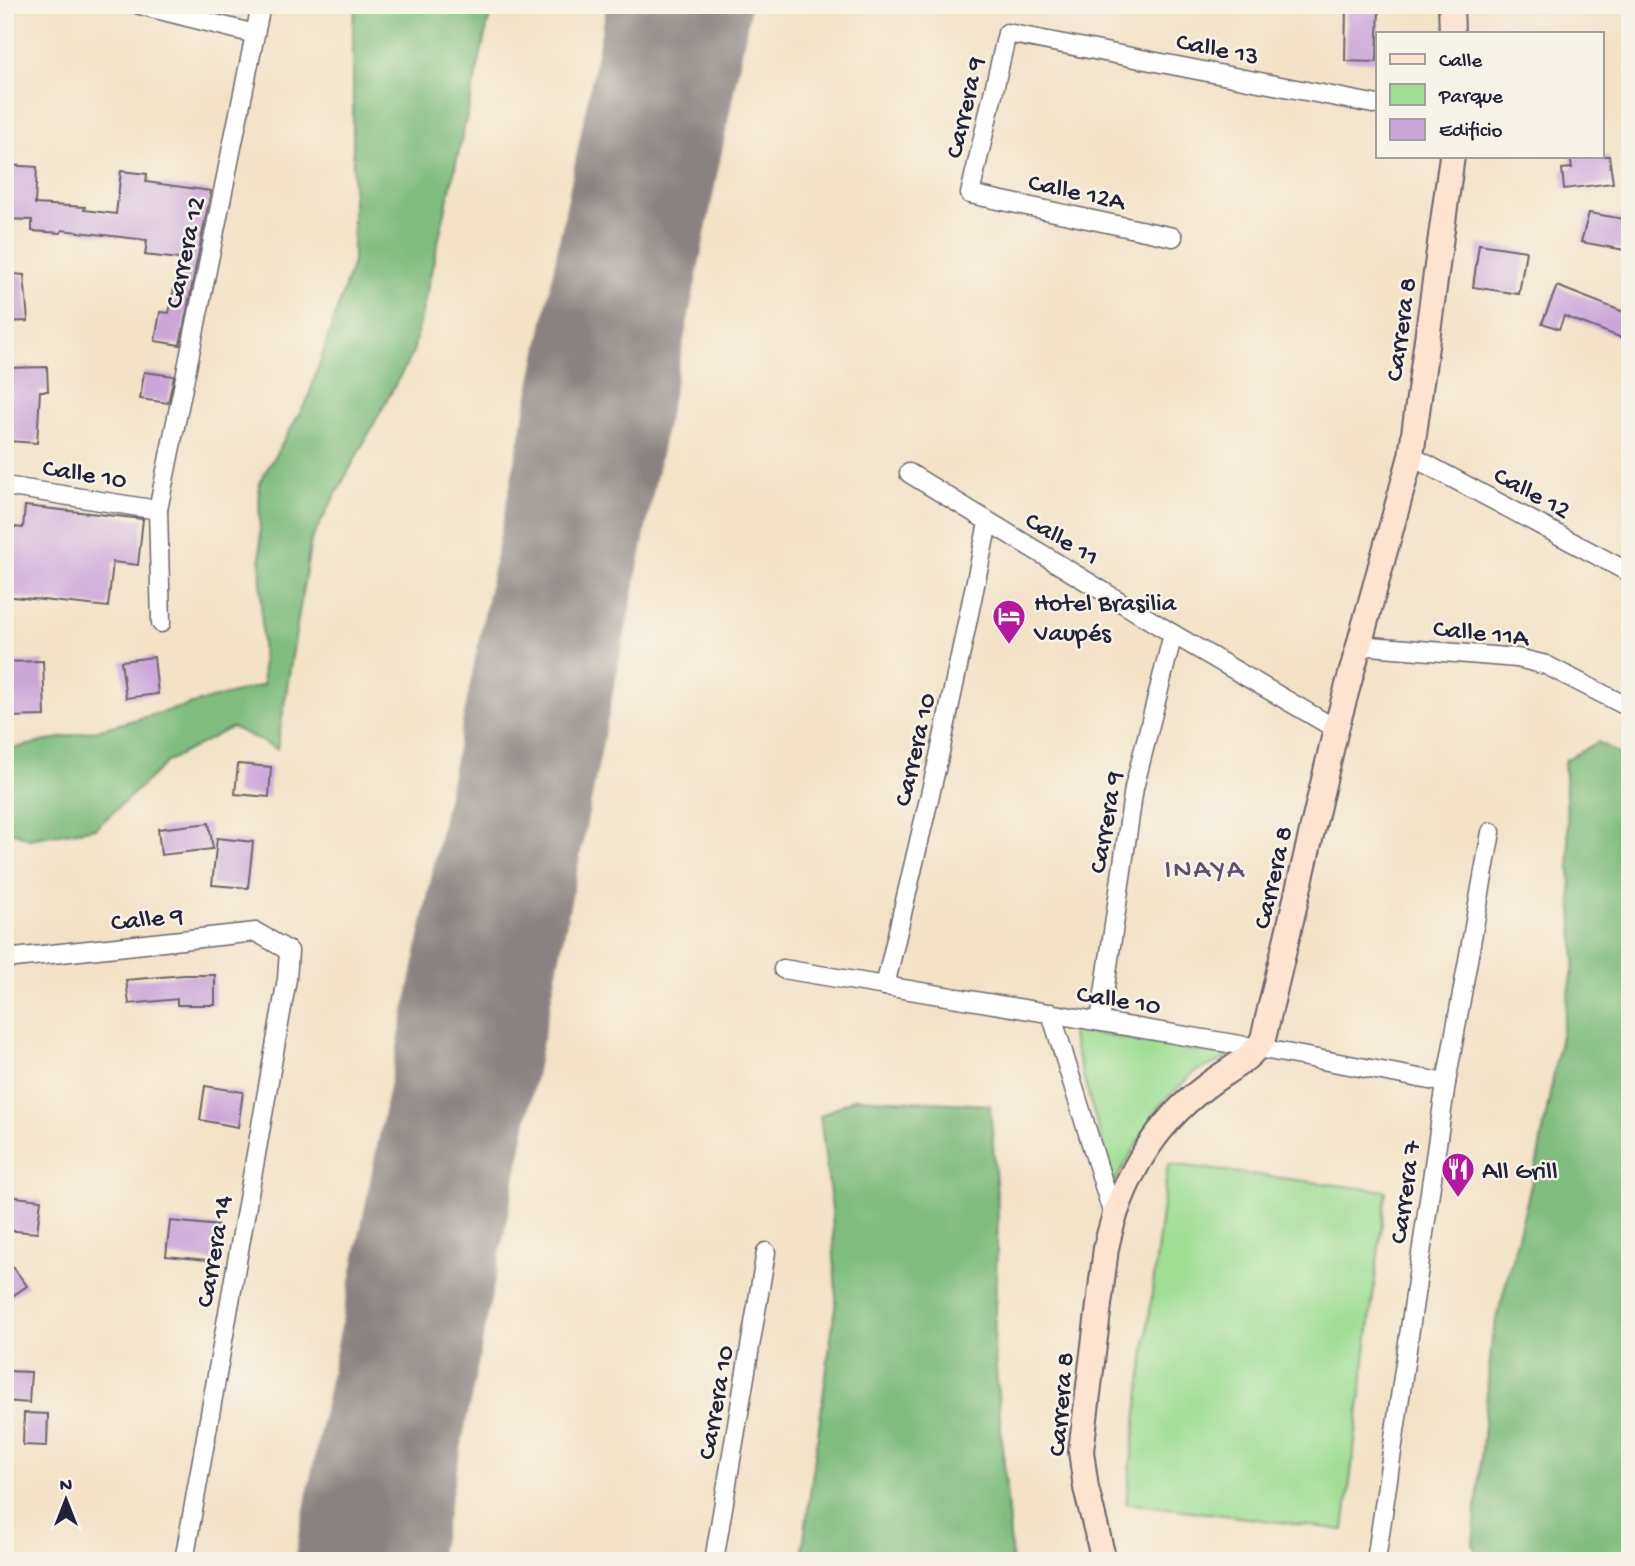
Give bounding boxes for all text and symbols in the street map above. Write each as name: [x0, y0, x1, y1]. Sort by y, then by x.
street label: Calle 13: [1173, 28, 1261, 75]
legend: [1376, 32, 1604, 158]
text: Calle: [1439, 50, 1483, 75]
street label: Carrera 9: [941, 54, 994, 162]
text: Parque: [1438, 86, 1504, 111]
text: Edificio: [1439, 120, 1503, 145]
street label: Calle 12A: [1025, 169, 1129, 220]
street label: Carrera 12: [160, 194, 214, 312]
street label: Carrera 8: [1381, 276, 1426, 383]
street label: Calle 10: [40, 455, 129, 498]
street label: Calle 12: [1487, 462, 1575, 528]
street label: Calle 11: [1018, 507, 1103, 575]
place label: Hotel Brasilia Vaupés: [1033, 590, 1178, 651]
hotel icon: Hotel Brasilia Vaupés: [990, 597, 1028, 646]
street label: Calle 11A: [1431, 615, 1531, 656]
street label: Carrera 10: [889, 690, 946, 810]
street label: Carrera 9: [1084, 769, 1133, 876]
street label: Carrera 8: [1249, 824, 1302, 932]
district label: INAYA: [1164, 855, 1246, 888]
street label: Calle 9: [110, 902, 185, 941]
street label: Calle 10: [1074, 981, 1163, 1024]
street label: Carrera 7: [1385, 1138, 1430, 1246]
restaurant icon: All Grill: [1439, 1150, 1477, 1199]
place label: All Grill: [1482, 1158, 1558, 1189]
street label: Carrera 14: [191, 1193, 242, 1310]
street label: Carrera 10: [693, 1343, 744, 1462]
street label: Carrera 8: [1043, 1351, 1083, 1458]
north arrow: [32, 1464, 102, 1534]
text: N: [60, 1475, 72, 1498]

